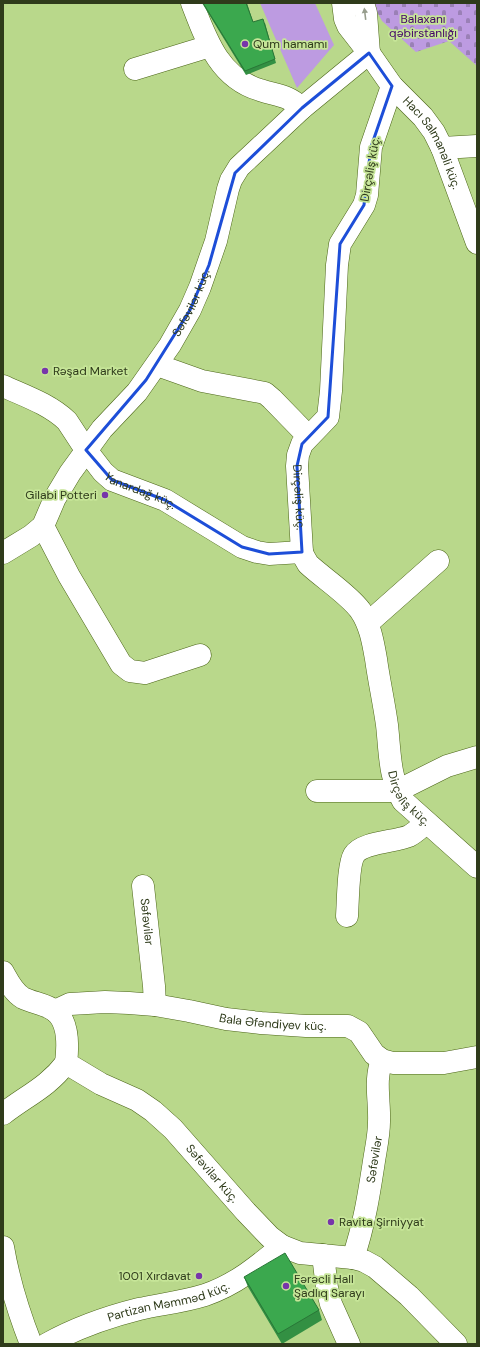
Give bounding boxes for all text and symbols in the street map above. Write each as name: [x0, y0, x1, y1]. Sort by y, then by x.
one-way arrow: [362, 8, 369, 20]
park label: Balaxanı qəbirstanlığı: [389, 11, 457, 41]
place label: Qum hamamı: [253, 36, 327, 52]
marker: Qum hamamı: [240, 39, 250, 49]
street label: Hacı Salmanəli küç.: [399, 93, 464, 191]
street label: Dirçəliş küç.: [356, 135, 384, 203]
street label: Səfəvilər küç.: [168, 267, 214, 340]
place label: Rəşad Market: [53, 363, 128, 379]
marker: Rəşad Market: [40, 366, 50, 376]
street label: Dirçəliş küç.: [289, 464, 309, 531]
street label: Yanardağ küç.: [101, 469, 179, 513]
place label: Gilabi Potteri: [25, 487, 97, 503]
marker: Gilabi Potteri: [100, 490, 110, 500]
street label: Dirçəliş küç.: [384, 769, 434, 830]
street label: Səfəvilər: [136, 897, 158, 947]
street label: Bala Əfəndiyev küç.: [218, 1010, 326, 1034]
street label: Səfəvilər: [363, 1134, 386, 1184]
street label: Səfəvilər küç.: [182, 1141, 242, 1206]
place label: Ravita Şirniyyat: [339, 1214, 424, 1230]
marker: Ravita Şirniyyat: [326, 1217, 336, 1227]
place label: 1001 Xırdavat: [119, 1268, 191, 1284]
marker: 1001 Xırdavat: [194, 1271, 204, 1281]
place label: Fərəcli Hall Şadlıq Sarayı: [294, 1271, 365, 1301]
street label: Partizan Məmməd küç.: [105, 1278, 232, 1326]
marker: Fərəcli Hall Şadlıq Sarayı: [281, 1281, 291, 1291]

